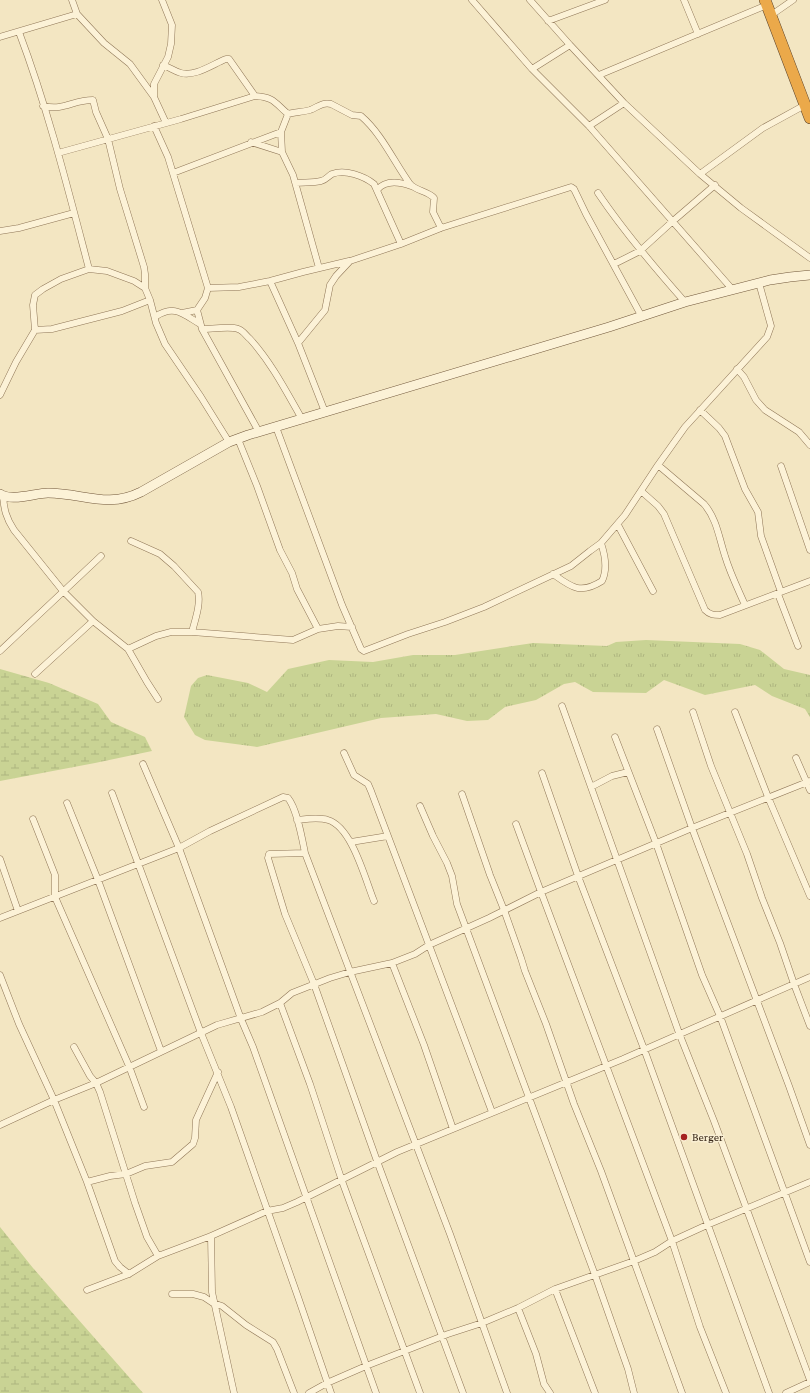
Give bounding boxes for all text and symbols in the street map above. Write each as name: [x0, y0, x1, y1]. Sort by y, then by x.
place label: Berger: [692, 1130, 724, 1144]
marker: Berger: [679, 1132, 689, 1142]

